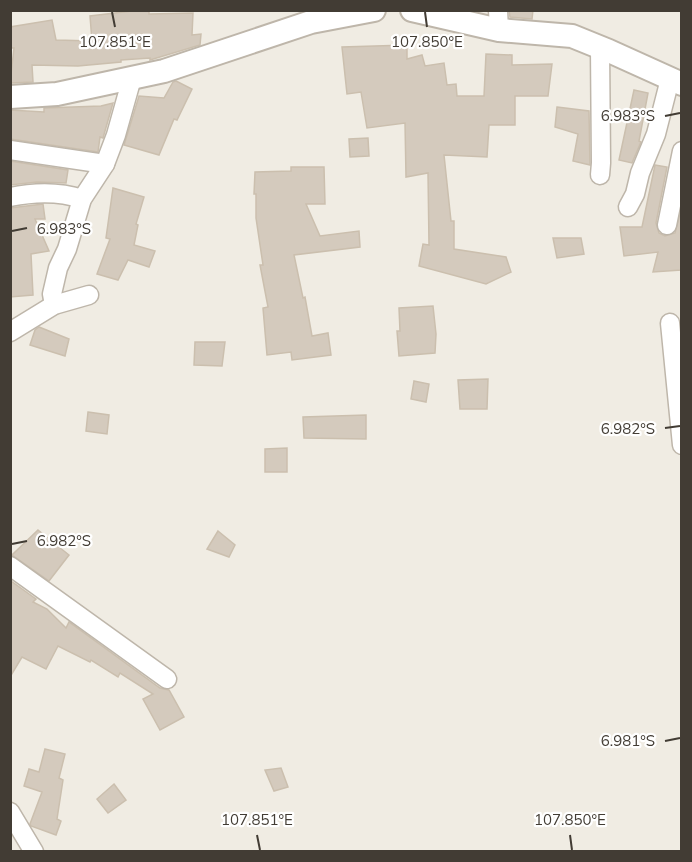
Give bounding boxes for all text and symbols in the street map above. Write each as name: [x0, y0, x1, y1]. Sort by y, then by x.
text: 107.851°E: [79, 32, 151, 51]
text: 107.850°E: [391, 32, 463, 51]
text: 6.983°S: [601, 106, 655, 125]
text: 6.983°S: [37, 219, 91, 238]
text: 6.982°S: [601, 419, 655, 438]
text: 6.982°S: [37, 531, 91, 550]
text: 6.981°S: [601, 731, 655, 750]
text: 107.851°E: [221, 810, 293, 829]
text: 107.850°E: [534, 810, 606, 829]

